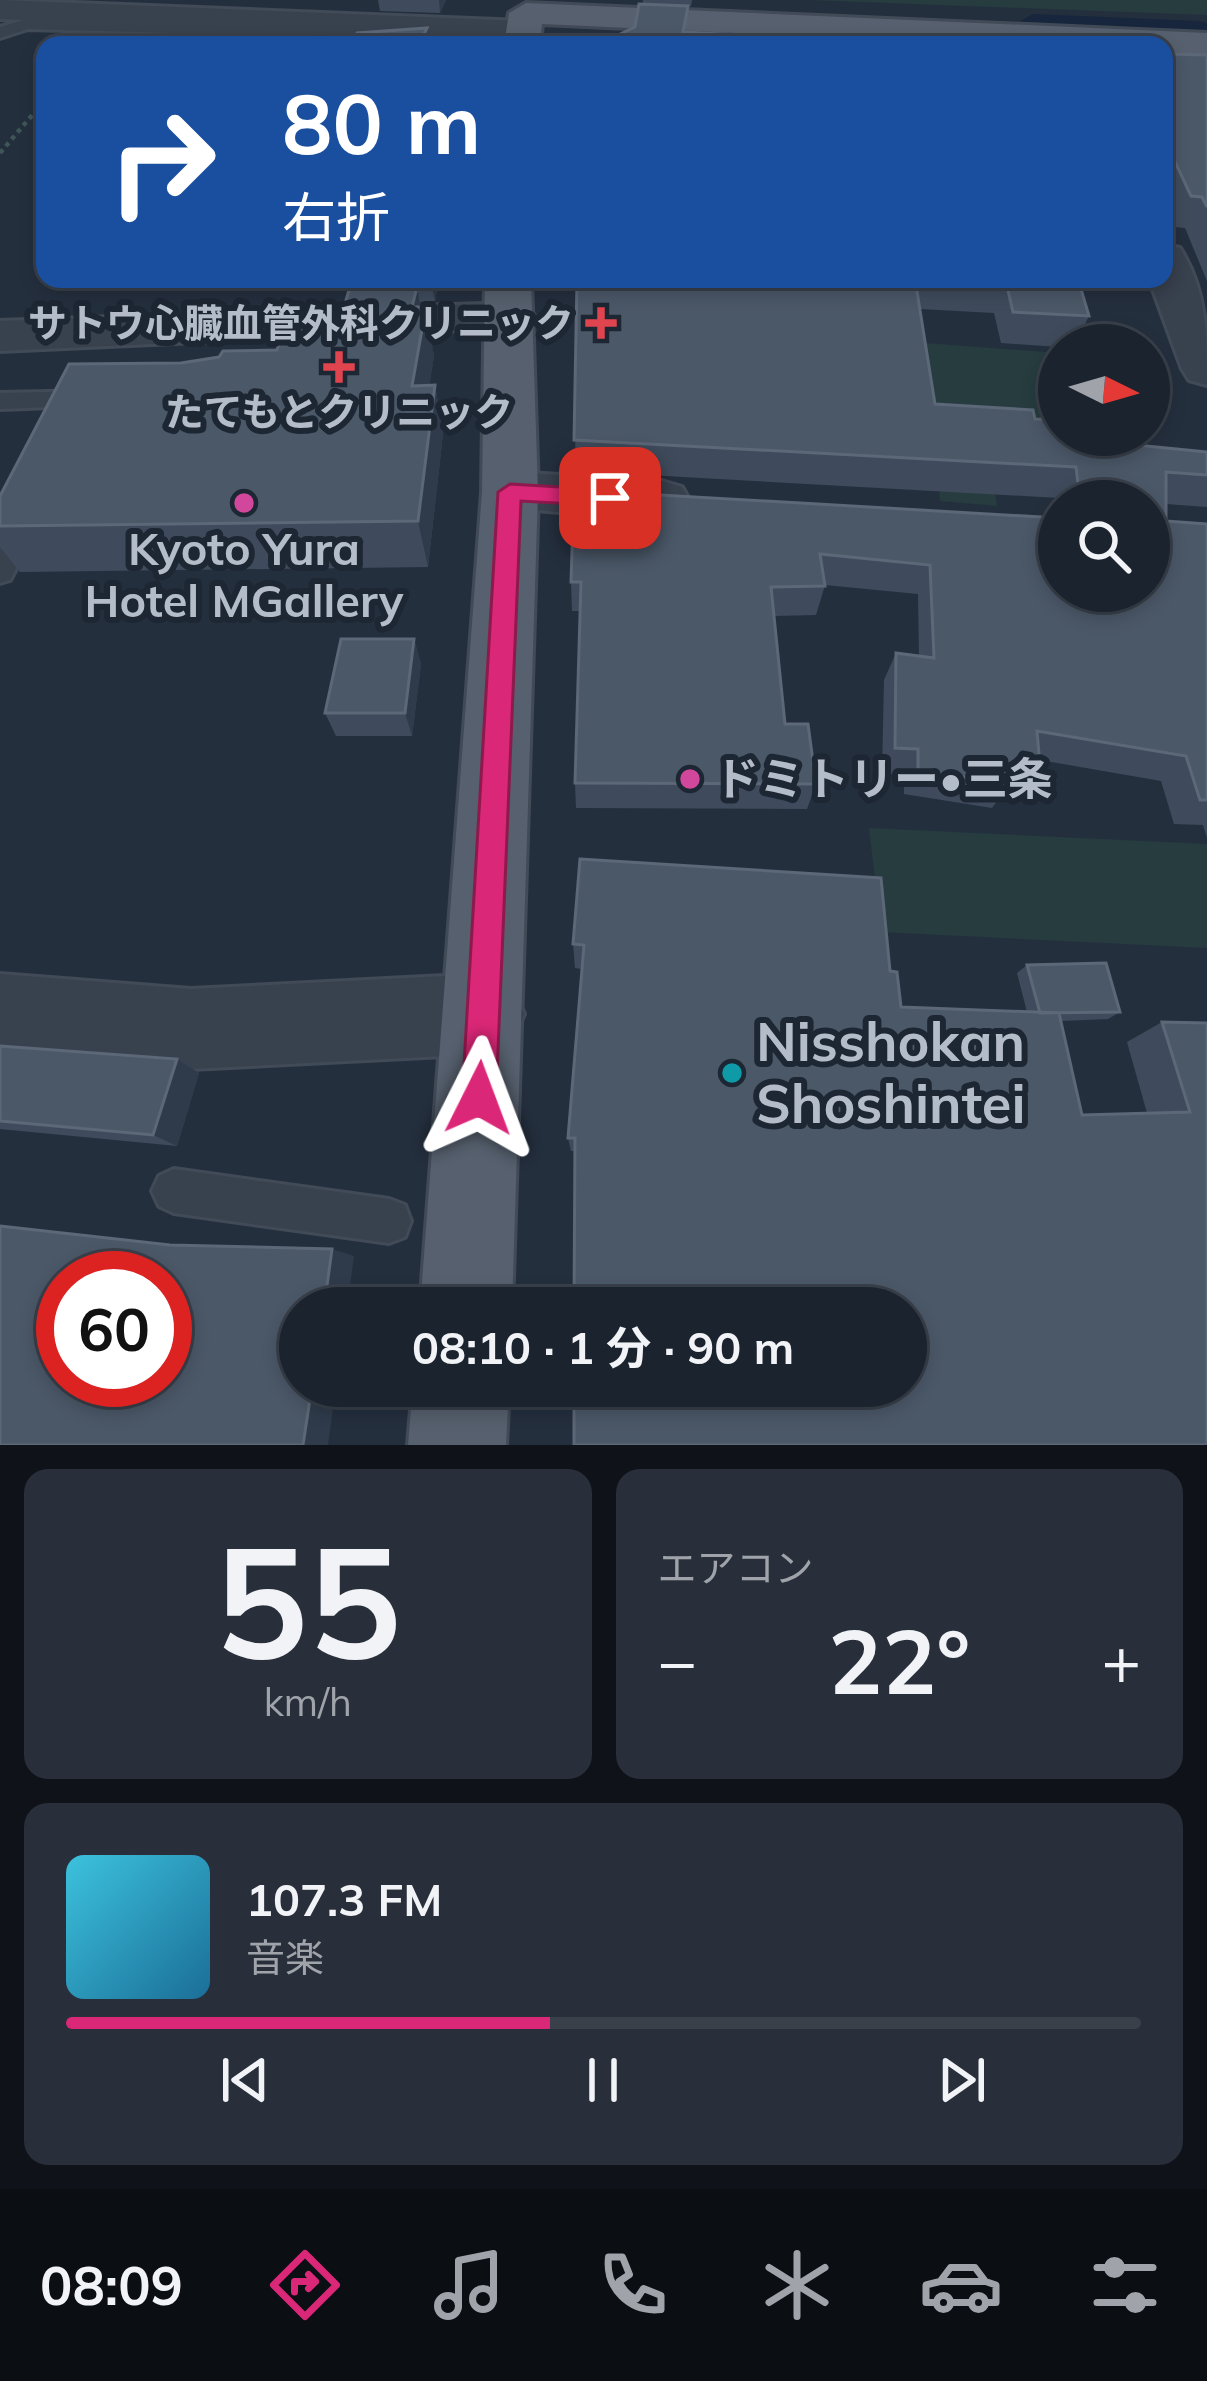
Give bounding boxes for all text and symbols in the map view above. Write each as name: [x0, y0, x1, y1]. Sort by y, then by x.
text: 80 m: [282, 70, 481, 175]
icon: right: [84, 84, 240, 240]
text: 右折: [282, 183, 390, 251]
place label: サトウ心臓血管外科クリニック: [28, 298, 574, 347]
marker: サトウ心臓血管外科クリニック: [585, 307, 617, 339]
north arrow: [1038, 324, 1170, 456]
map controls: [1038, 324, 1170, 612]
marker: たてもとクリニック: [323, 351, 355, 383]
place label: たてもとクリニック: [165, 387, 513, 436]
pin: [559, 447, 661, 549]
icon: arrive: [577, 465, 643, 531]
button: search: [1038, 480, 1170, 612]
marker: Kyoto Yura Hotel MGallery: [231, 490, 257, 516]
place label: Kyoto Yura Hotel MGallery: [85, 520, 404, 628]
place label: ドミトリー•三条: [714, 750, 1053, 806]
marker: ドミトリー•三条: [677, 766, 703, 792]
place label: Nisshokan Shoshintei: [756, 1007, 1026, 1137]
position arrow: [416, 1035, 542, 1161]
marker: Nisshokan Shoshintei: [719, 1060, 745, 1086]
speed limit sign: 60: [36, 1251, 192, 1407]
text: 08:10 · 1 分 · 90 m: [412, 1319, 794, 1375]
text: 55: [214, 1501, 401, 1697]
text: エアコン: [658, 1543, 814, 1592]
text: 22°: [828, 1604, 970, 1717]
text: −: [658, 1619, 697, 1702]
text: +: [1101, 1619, 1141, 1702]
text: km/h: [264, 1677, 352, 1726]
text: 107.3 FM: [246, 1871, 442, 1927]
text: 音楽: [246, 1933, 324, 1982]
icon: previous: [212, 2047, 278, 2113]
icon: pause: [570, 2047, 636, 2113]
icon: next: [929, 2047, 995, 2113]
icon: directions: [263, 2243, 347, 2327]
icon: music: [427, 2243, 511, 2327]
icon: phone: [591, 2243, 675, 2327]
icon: climate: [755, 2243, 839, 2327]
icon: car: [919, 2243, 1003, 2327]
icon: filters: [1083, 2243, 1167, 2327]
text: 08:09: [40, 2251, 183, 2319]

